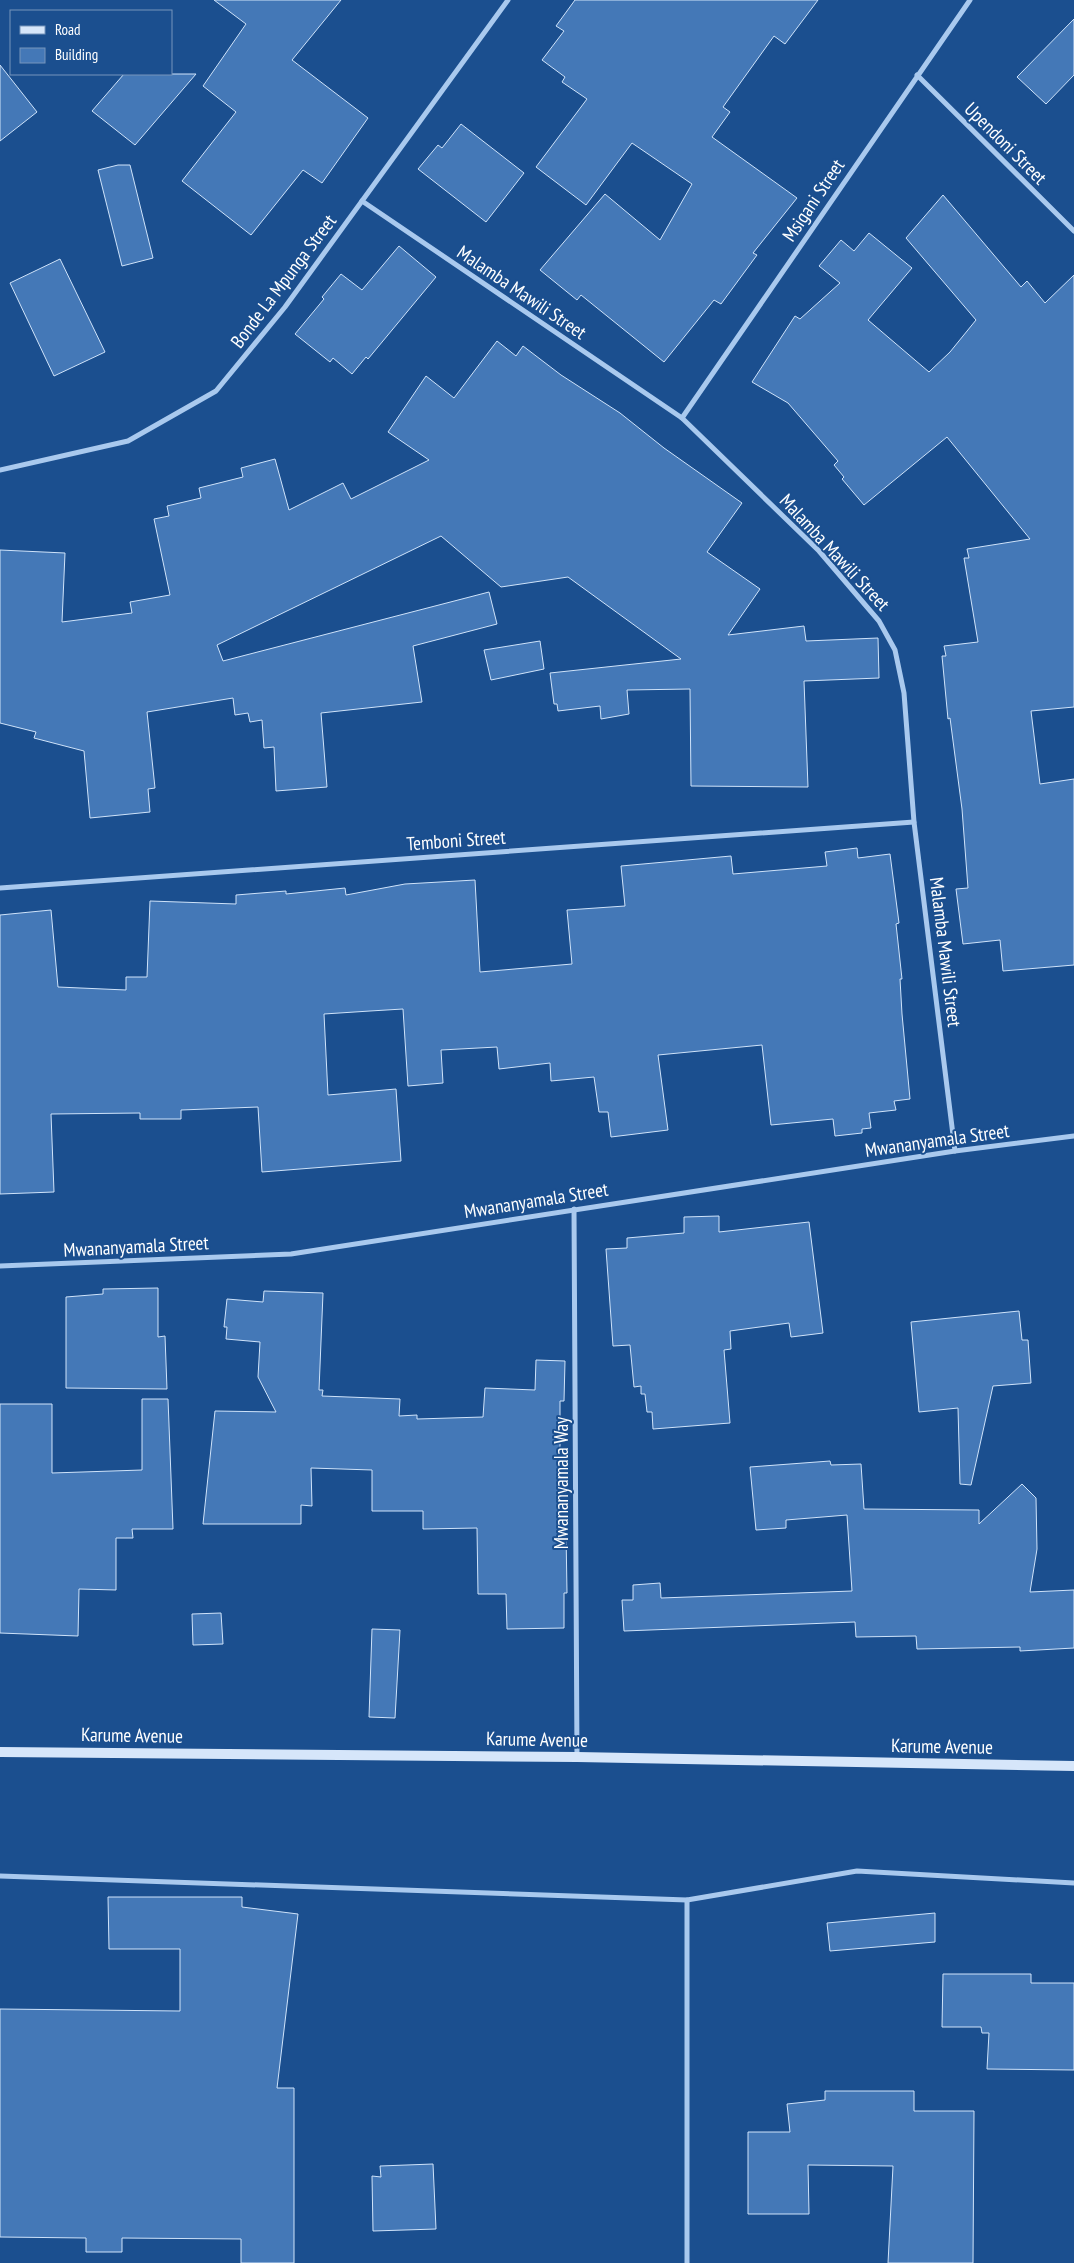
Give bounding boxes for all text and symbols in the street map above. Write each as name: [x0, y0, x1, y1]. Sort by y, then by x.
legend: [10, 10, 172, 75]
text: Road: [55, 20, 81, 39]
text: Building: [55, 45, 98, 64]
street label: Upendoni Street: [960, 97, 1053, 190]
street label: Msigani Street: [777, 154, 850, 246]
street label: Bonde La Mpunga Street: [225, 209, 341, 352]
street label: Malamba Mawili Street: [453, 240, 592, 345]
street label: Malamba Mawili Street: [775, 489, 896, 616]
street label: Temboni Street: [406, 825, 507, 855]
street label: Malamba Mawili Street: [925, 876, 967, 1029]
street label: Mwananyamala Street: [863, 1118, 1011, 1162]
street label: Mwananyamala Street: [462, 1177, 610, 1223]
street label: Mwananyamala Street: [63, 1230, 210, 1262]
street label: Mwananyamala Way: [549, 1416, 573, 1549]
street label: Karume Avenue: [81, 1722, 183, 1748]
street label: Karume Avenue: [486, 1726, 588, 1752]
street label: Karume Avenue: [891, 1733, 993, 1759]

